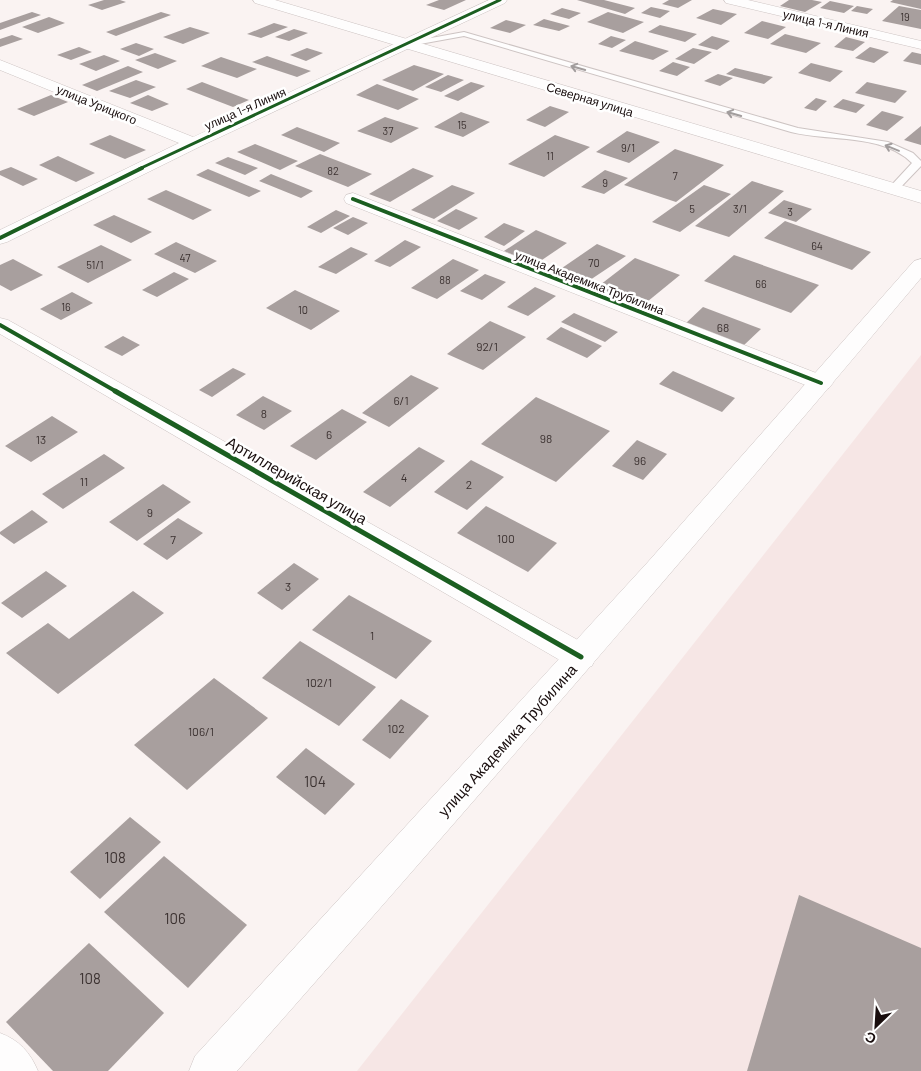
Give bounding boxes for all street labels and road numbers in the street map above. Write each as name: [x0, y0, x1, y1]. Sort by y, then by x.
street label: улица 1-я Линия: [782, 6, 870, 41]
street label: Северная улица: [545, 79, 635, 120]
street label: улица Урицкого: [54, 81, 140, 128]
street label: улица 1-я Линия: [202, 84, 288, 133]
street label: улица Академика Трубилина: [513, 247, 667, 318]
street label: Артиллерийская улица: [224, 432, 371, 528]
street label: улица Академика Трубилина: [434, 660, 580, 820]

